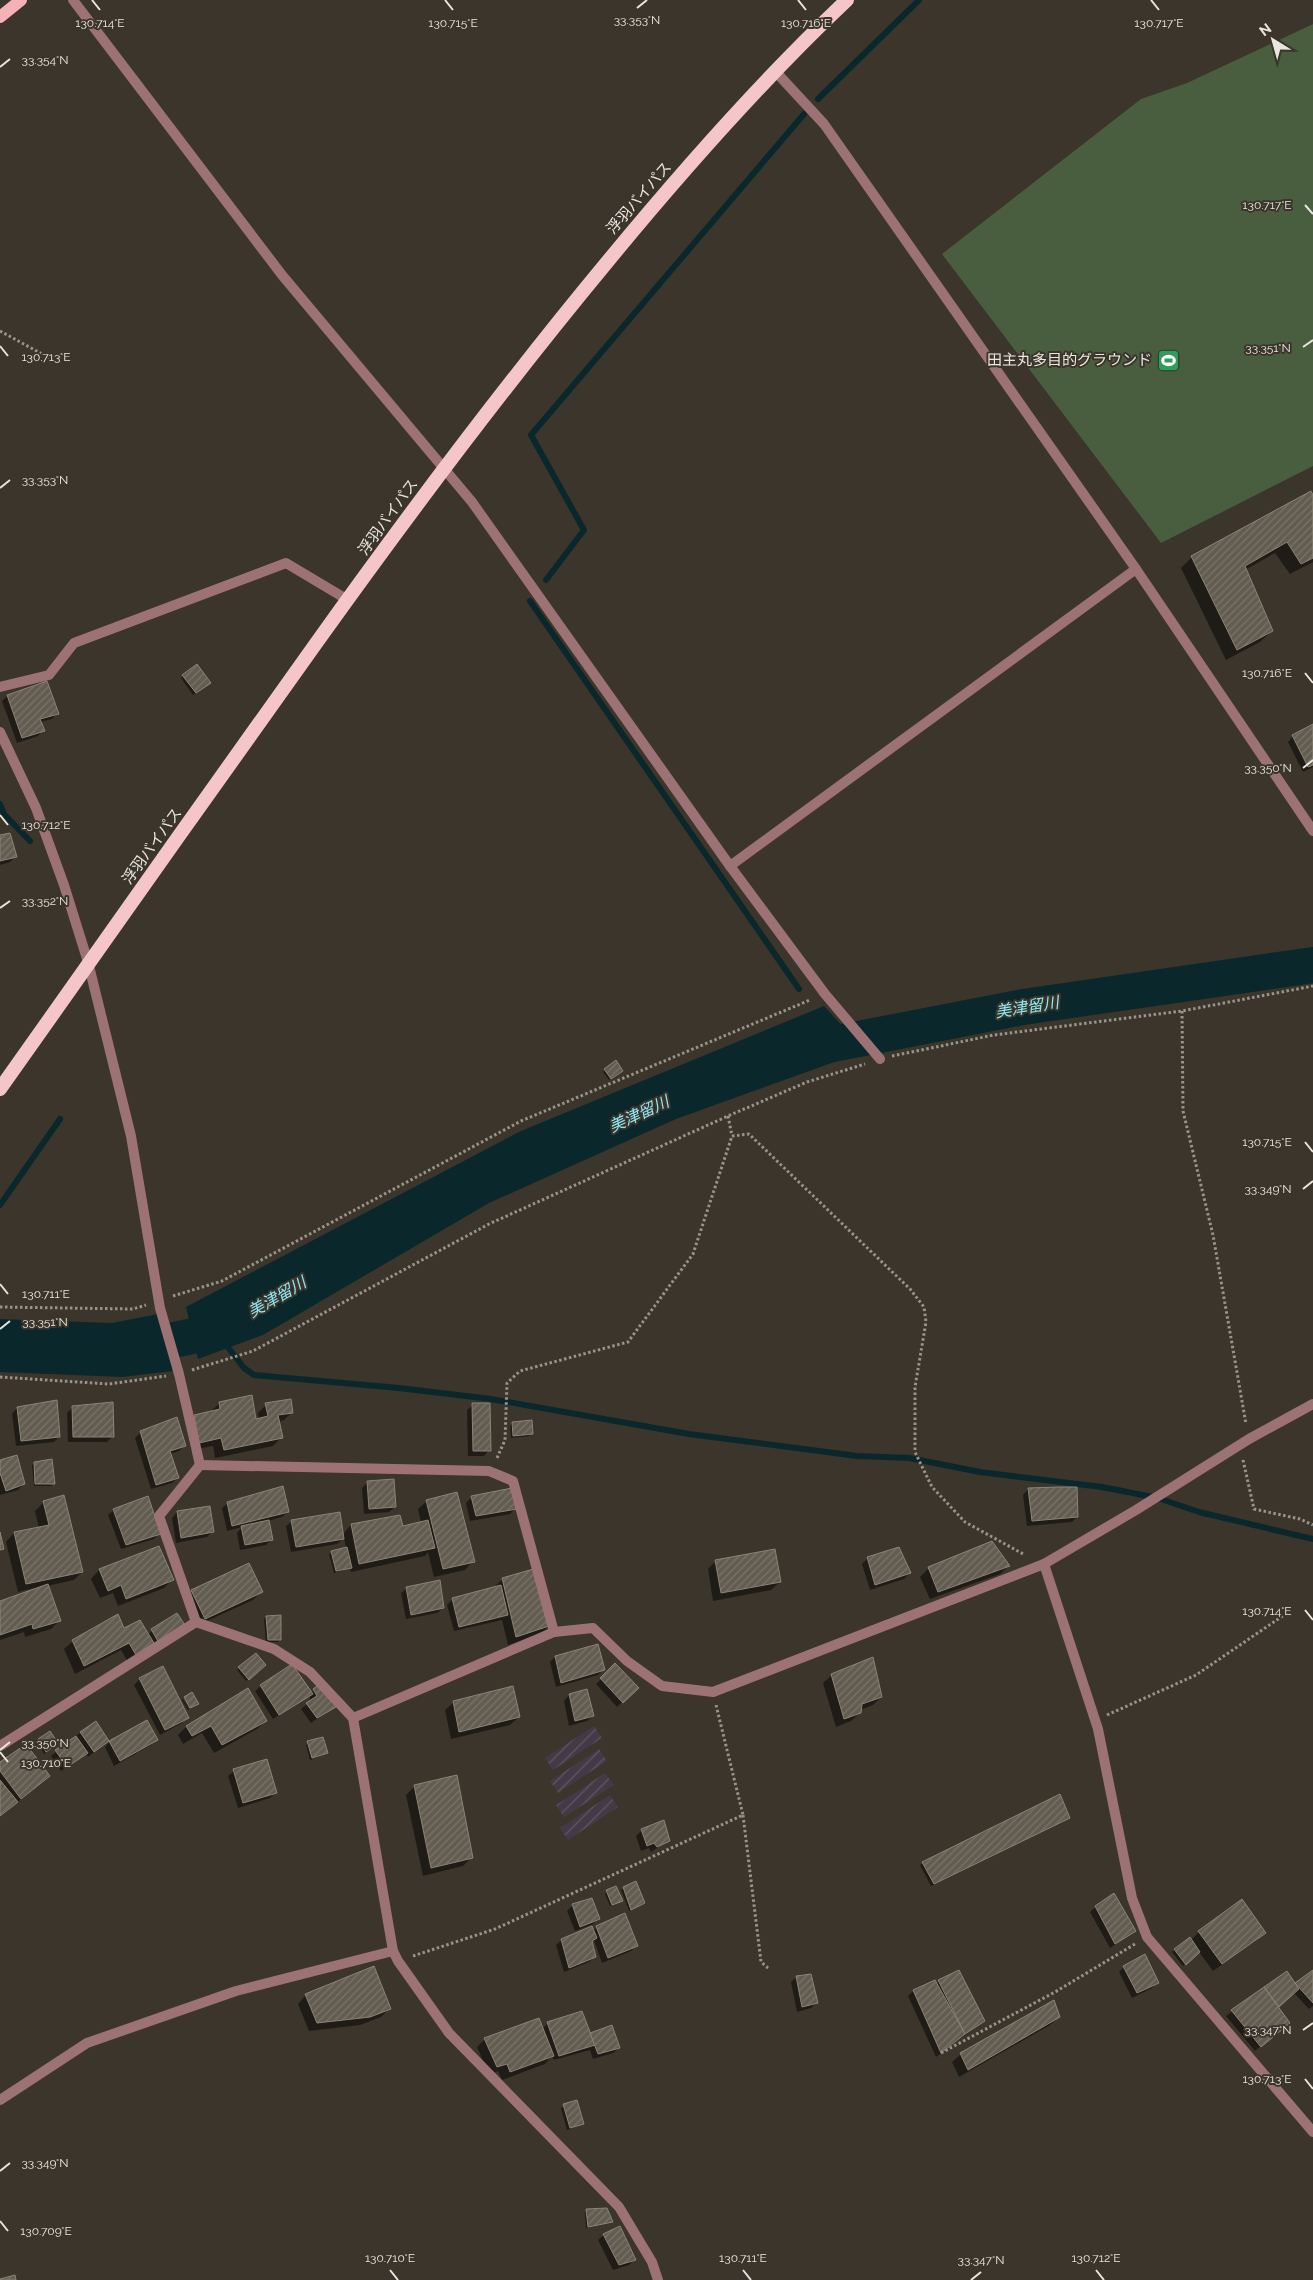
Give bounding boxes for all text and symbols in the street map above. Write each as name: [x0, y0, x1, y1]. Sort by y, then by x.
text: 33.353°N: [614, 13, 660, 27]
north arrow: [1248, 15, 1298, 65]
text: 130.714°E: [75, 16, 125, 30]
text: 130.715°E: [428, 16, 478, 30]
text: 130.716°E: [781, 16, 831, 30]
text: 130.717°E: [1134, 16, 1184, 30]
text: N: [1256, 20, 1274, 39]
text: 33.354°N: [22, 53, 68, 67]
street label: 浮羽バイパス: [603, 158, 675, 238]
text: 130.717°E: [1242, 198, 1292, 212]
text: 33.351°N: [1245, 341, 1291, 355]
sports icon: 田主丸多目的グラウンド: [1156, 348, 1180, 372]
text: 130.713°E: [21, 350, 71, 364]
place label: 田主丸多目的グラウンド: [987, 351, 1152, 369]
text: 33.353°N: [22, 473, 68, 487]
street label: 浮羽バイパス: [354, 475, 422, 559]
text: 130.716°E: [1242, 666, 1292, 680]
text: 33.350°N: [1244, 761, 1292, 775]
street label: 浮羽バイパス: [118, 804, 186, 888]
text: 130.712°E: [21, 818, 71, 832]
text: 33.352°N: [22, 894, 68, 908]
water label: 美津留川: [994, 992, 1062, 1021]
water label: 美津留川: [606, 1091, 674, 1136]
text: 130.715°E: [1242, 1135, 1292, 1149]
text: 33.349°N: [1244, 1182, 1292, 1196]
water label: 美津留川: [245, 1272, 311, 1321]
text: 130.711°E: [22, 1287, 70, 1301]
text: 33.351°N: [22, 1315, 68, 1329]
text: 130.714°E: [1242, 1604, 1292, 1618]
text: 33.350°N: [21, 1736, 69, 1750]
text: 130.710°E: [21, 1756, 71, 1770]
text: 33.347°N: [1245, 2023, 1291, 2037]
text: 130.713°E: [1242, 2072, 1292, 2086]
text: 33.349°N: [21, 2156, 69, 2170]
text: 130.709°E: [20, 2224, 72, 2238]
text: 130.710°E: [365, 2251, 415, 2265]
text: 130.711°E: [719, 2251, 767, 2265]
text: 130.712°E: [1071, 2251, 1121, 2265]
text: 33.347°N: [958, 2253, 1004, 2267]

